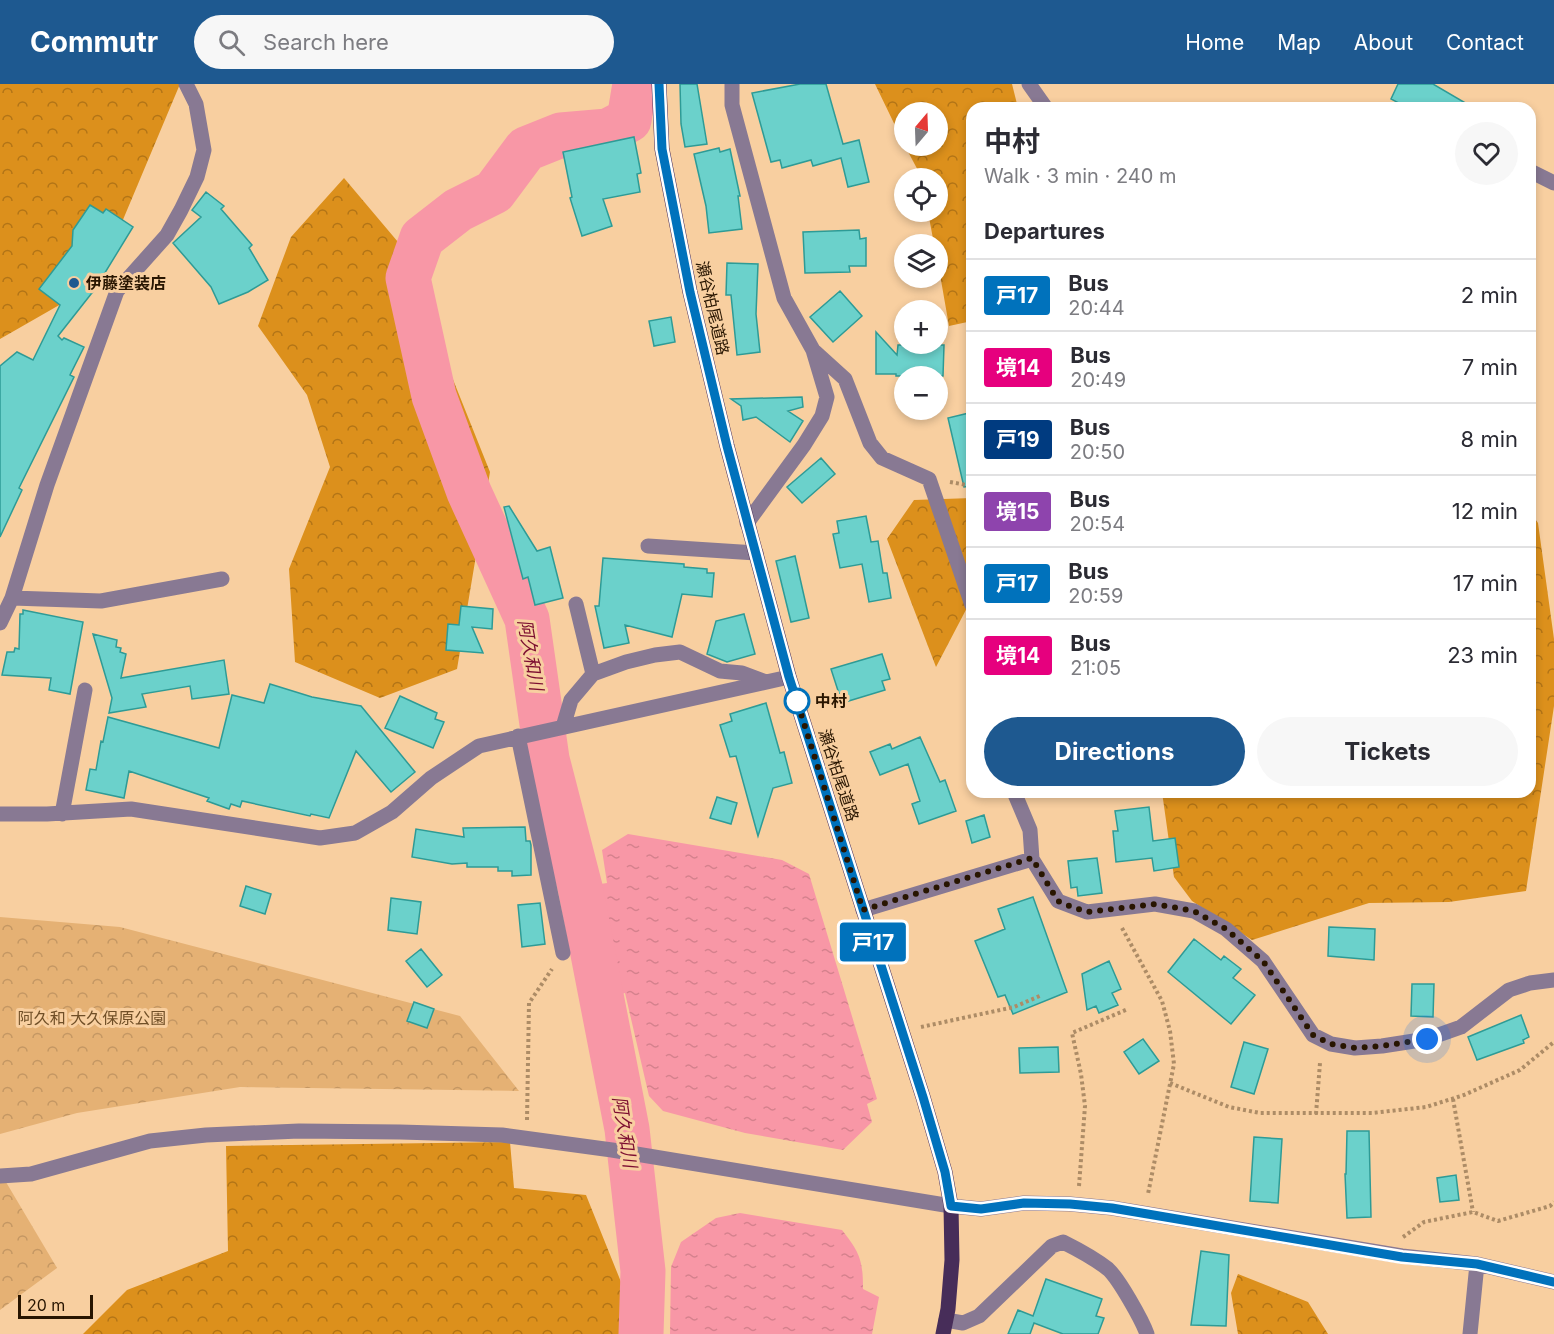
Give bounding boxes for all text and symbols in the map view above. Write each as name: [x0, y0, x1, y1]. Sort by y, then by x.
search box: [194, 15, 614, 69]
text: Commutr: [30, 25, 158, 59]
icon: search: [215, 26, 248, 59]
text: Search here: [263, 29, 389, 55]
text: Home: [1185, 30, 1244, 55]
text: Map: [1277, 30, 1321, 55]
text: About: [1354, 30, 1413, 55]
text: Contact: [1446, 30, 1524, 55]
north arrow: [894, 102, 948, 156]
map controls: [894, 102, 948, 420]
button: heart: [1455, 122, 1518, 185]
text: 中村: [984, 124, 1040, 158]
text: Walk · 3 min · 240 m: [984, 164, 1177, 188]
button: locate: [894, 168, 948, 222]
text: Departures: [984, 218, 1105, 244]
button: layers: [894, 234, 948, 288]
street label: 瀬谷柏尾道路: [692, 259, 734, 357]
text: Bus: [1068, 270, 1109, 296]
place label: 伊藤塗装店: [85, 273, 166, 293]
marker: 伊藤塗装店: [67, 276, 81, 290]
text: 2 min: [1461, 282, 1518, 308]
text: 戸17: [996, 283, 1038, 308]
text: 20:44: [1068, 296, 1125, 320]
button: +: [894, 300, 948, 354]
text: Bus: [1070, 342, 1111, 368]
text: 7 min: [1462, 354, 1518, 380]
text: 境14: [996, 355, 1040, 380]
button: −: [894, 366, 948, 420]
text: 20:49: [1070, 368, 1126, 392]
text: Bus: [1070, 414, 1110, 440]
text: 8 min: [1461, 426, 1518, 452]
text: 戸19: [996, 427, 1040, 452]
text: 20:50: [1070, 440, 1125, 464]
text: Bus: [1069, 486, 1110, 512]
text: 12 min: [1452, 498, 1518, 524]
text: 境15: [996, 499, 1039, 524]
text: 20:54: [1069, 512, 1125, 536]
text: Bus: [1068, 558, 1109, 584]
text: 17 min: [1453, 570, 1518, 596]
text: 戸17: [996, 571, 1038, 596]
text: 20:59: [1068, 584, 1123, 608]
water label: 阿久和川: [514, 618, 548, 694]
text: Bus: [1070, 630, 1111, 656]
text: 23 min: [1447, 642, 1518, 668]
text: 境14: [996, 643, 1040, 668]
text: 21:05: [1070, 656, 1121, 680]
marker: 中村: [784, 688, 810, 714]
place label: 中村: [815, 691, 847, 711]
button: Directions: [984, 717, 1245, 786]
button: Tickets: [1257, 717, 1518, 786]
street label: 瀬谷柏尾道路: [815, 726, 863, 824]
line badge: 戸17: [838, 922, 908, 962]
text: 戸17: [852, 930, 894, 955]
park label: 阿久和 大久保原公園: [18, 1008, 166, 1028]
your location: [1412, 1024, 1442, 1054]
water label: 阿久和川: [609, 1095, 641, 1171]
scale bar: [18, 1292, 93, 1320]
text: 20 m: [27, 1295, 65, 1315]

